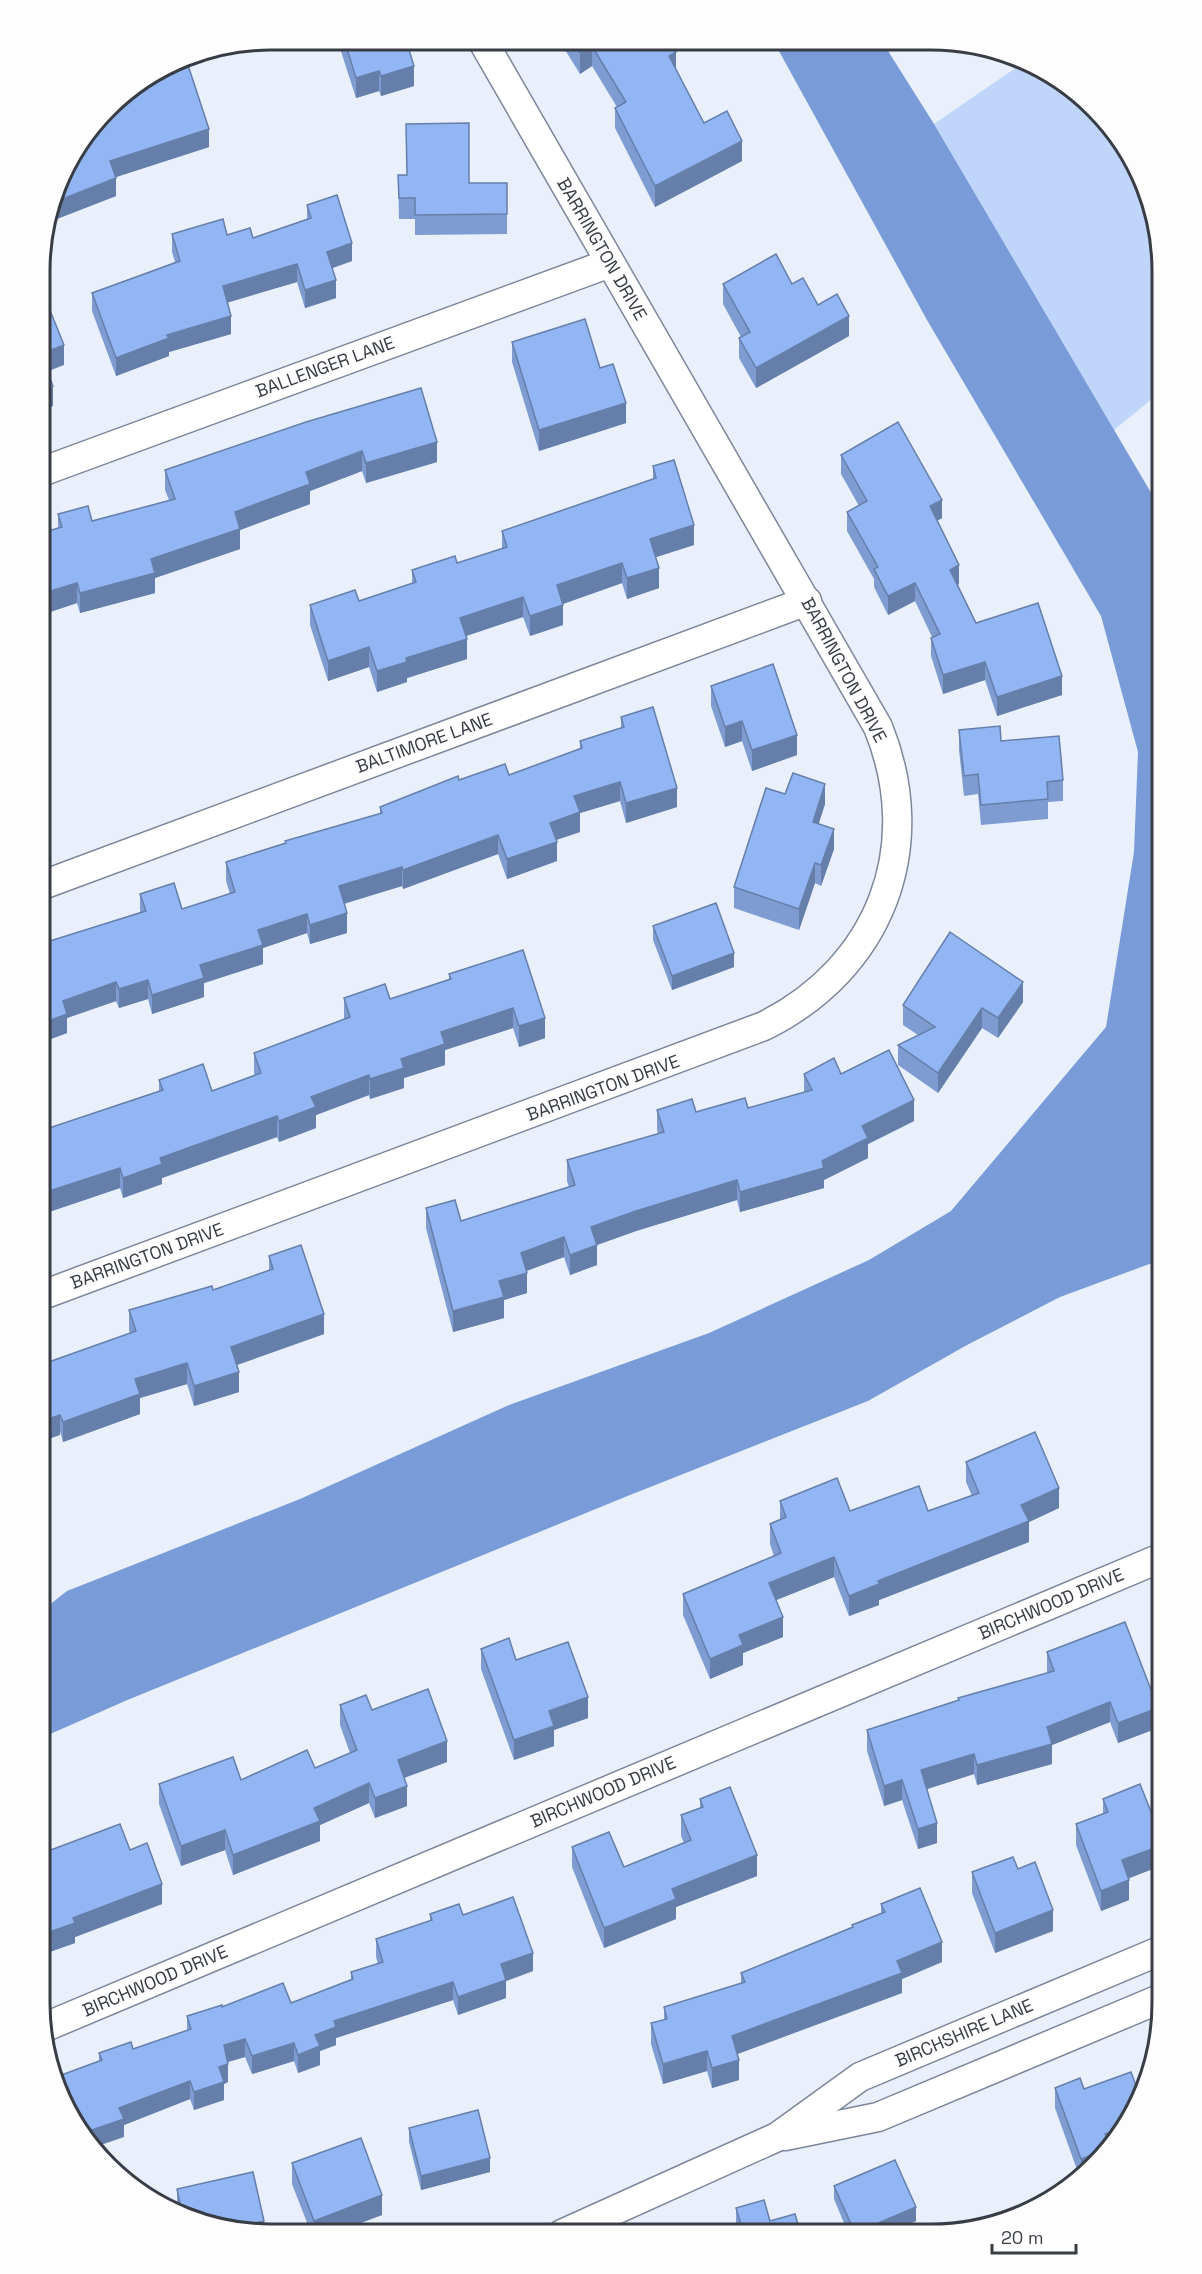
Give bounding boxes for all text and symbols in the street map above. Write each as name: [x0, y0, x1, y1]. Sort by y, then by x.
street label: BARRINGTON DRIVE: [552, 173, 653, 324]
street label: BALLENGER LANE: [252, 331, 397, 402]
street label: BARRINGTON DRIVE: [796, 593, 892, 746]
street label: BALTIMORE LANE: [353, 707, 495, 778]
street label: BARRINGTON DRIVE: [523, 1049, 683, 1126]
street label: BARRINGTON DRIVE: [67, 1217, 227, 1294]
street label: BIRCHWOOD DRIVE: [975, 1563, 1127, 1645]
street label: BIRCHWOOD DRIVE: [527, 1751, 679, 1833]
street label: BIRCHWOOD DRIVE: [79, 1940, 231, 2022]
street label: BIRCHSHIRE LANE: [891, 1993, 1036, 2072]
scale bar: [992, 2217, 1076, 2255]
text: 20 m: [1001, 2226, 1044, 2249]

